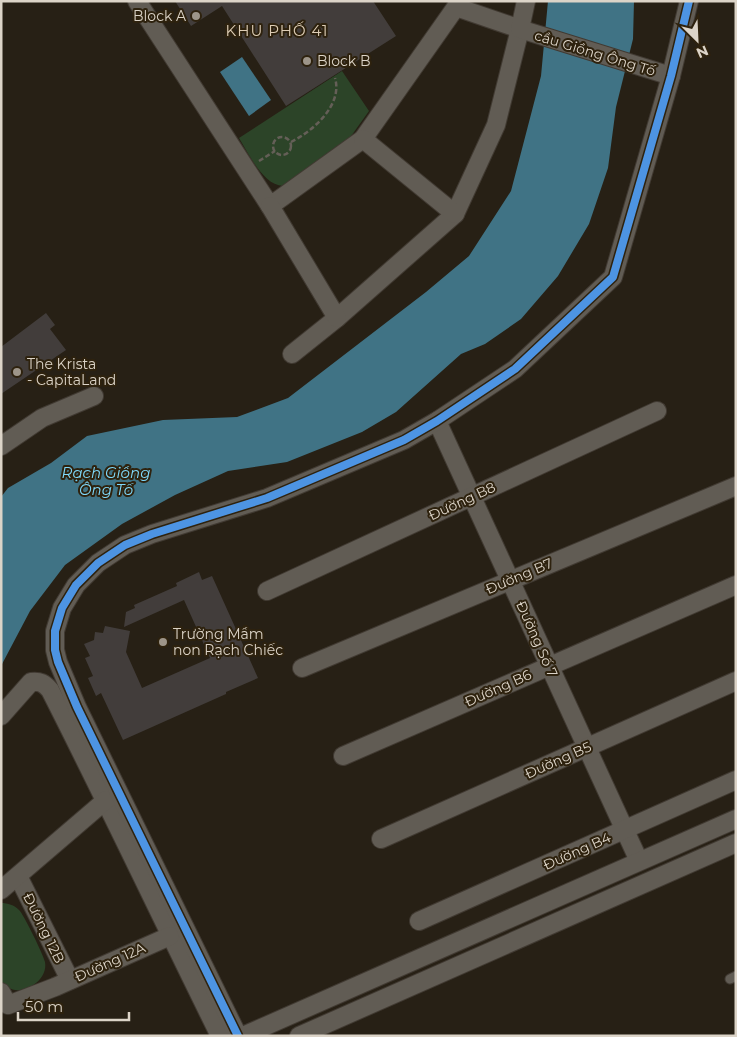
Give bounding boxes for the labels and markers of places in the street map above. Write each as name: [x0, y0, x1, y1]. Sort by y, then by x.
place label: Block A: [133, 7, 187, 25]
marker: Block A: [190, 10, 202, 22]
place label: Block B: [317, 52, 370, 70]
marker: Block B: [301, 55, 313, 67]
place label: The Krista - CapitaLand: [27, 355, 116, 389]
marker: The Krista - CapitaLand: [11, 366, 23, 378]
place label: Trường Mầm non Rạch Chiếc: [173, 625, 283, 659]
marker: Trường Mầm non Rạch Chiếc: [157, 636, 169, 648]

